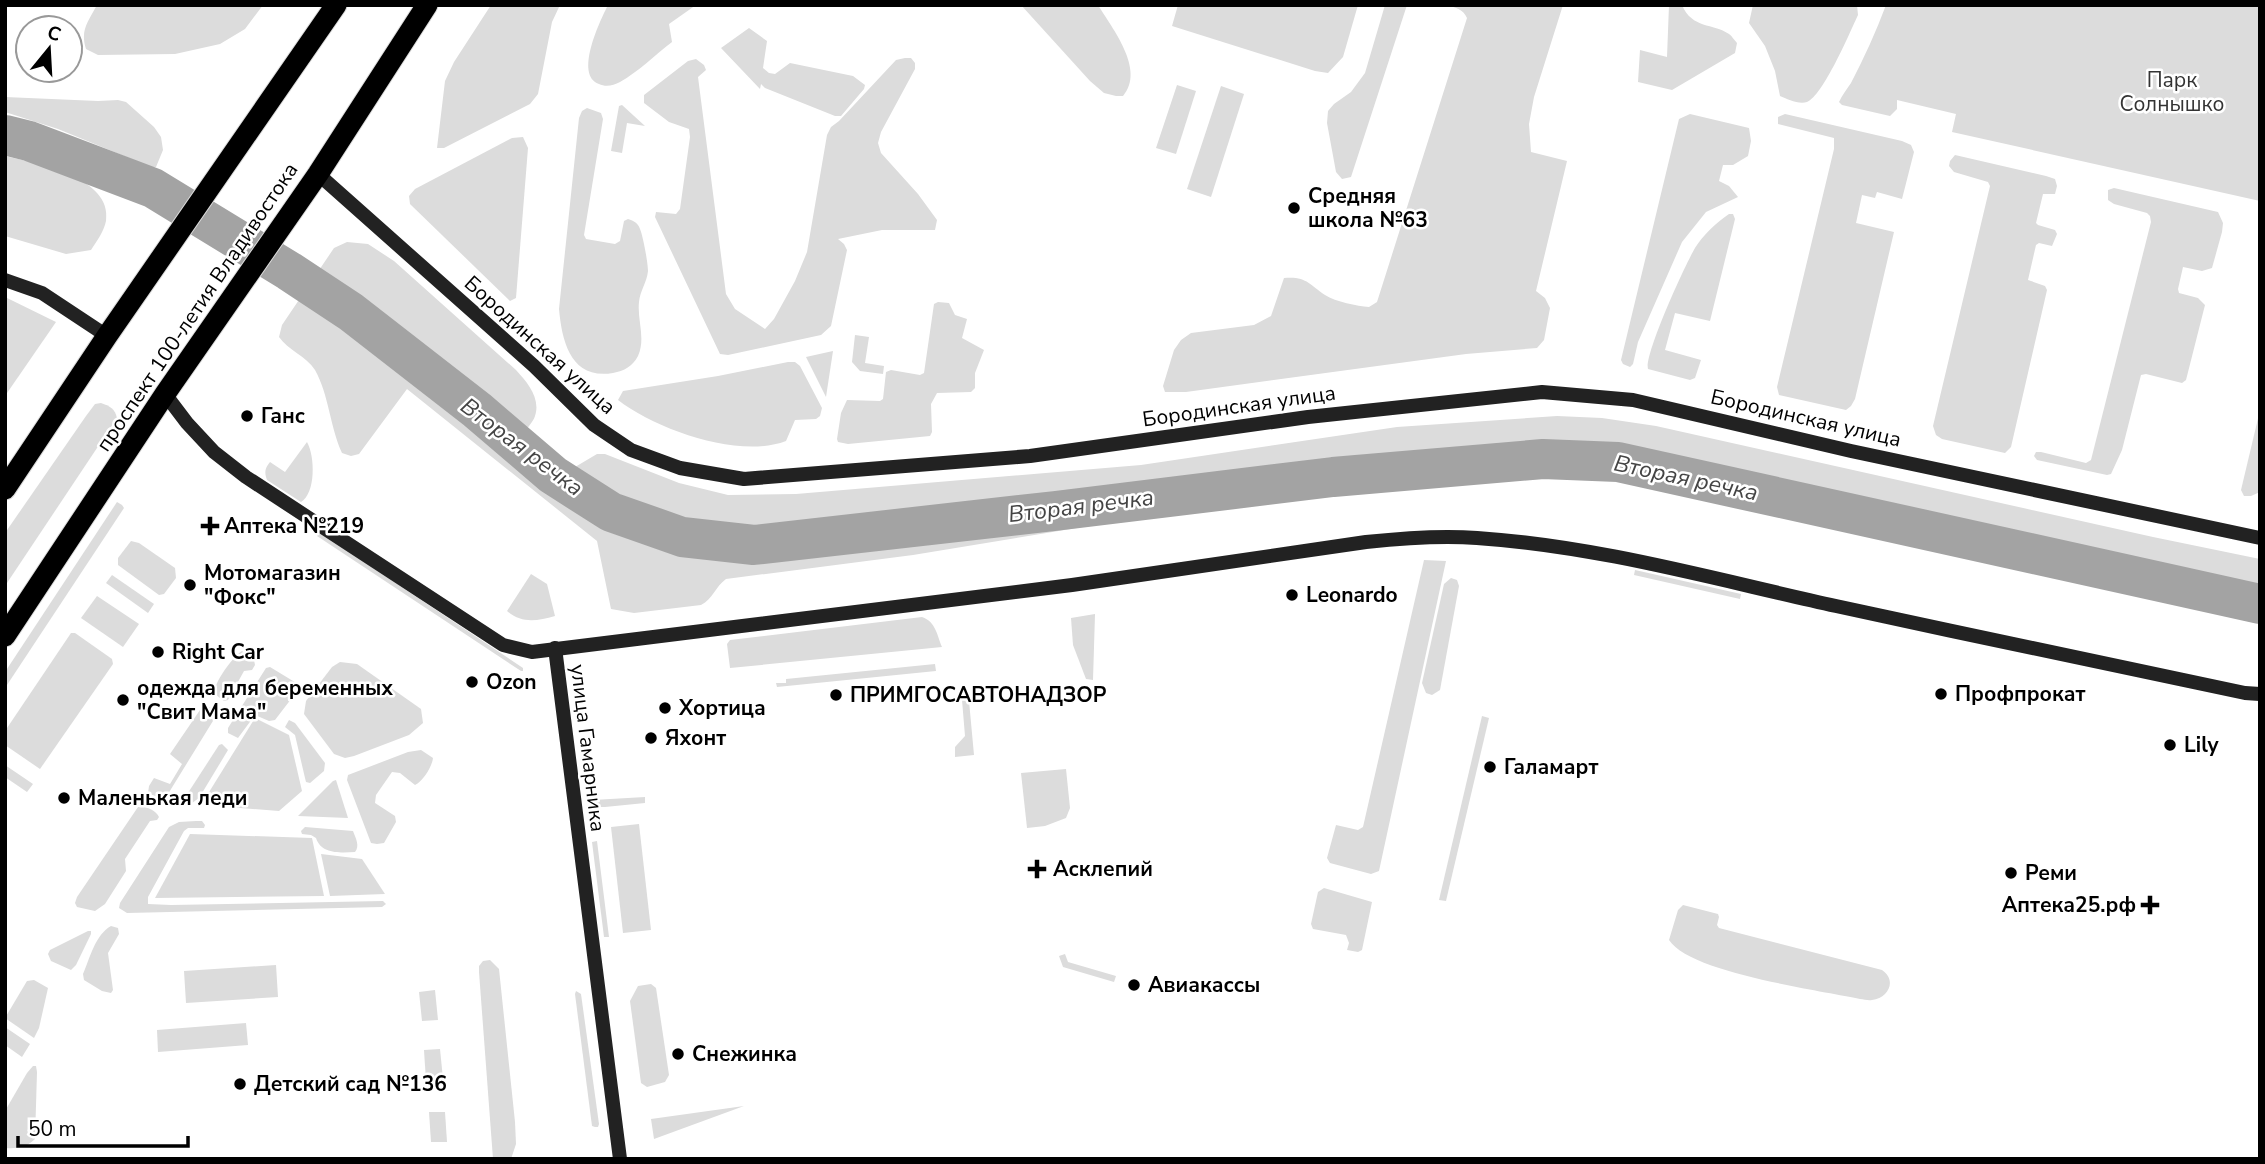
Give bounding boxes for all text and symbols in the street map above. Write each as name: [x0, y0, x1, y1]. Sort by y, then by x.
north arrow: [14, 14, 84, 84]
text: С: [44, 19, 64, 48]
park label: Парк Солнышко: [2119, 66, 2225, 118]
street label: проспект 100-летия Владивостока: [90, 157, 304, 457]
place label: Средняя школа №63: [1308, 182, 1428, 234]
marker: Средняя школа №63: [1286, 200, 1302, 216]
street label: Бородинская улица: [458, 269, 622, 421]
street label: Бородинская улица: [1141, 379, 1337, 433]
street label: Бородинская улица: [1708, 382, 1904, 454]
water label: Вторая речка: [454, 391, 590, 503]
place label: Ганс: [261, 402, 305, 430]
marker: Ганс: [239, 408, 255, 424]
water label: Вторая речка: [1611, 448, 1761, 508]
water label: Вторая речка: [1006, 482, 1156, 530]
place label: Аптека №219: [224, 512, 364, 540]
marker: Аптека №219: [202, 518, 218, 534]
place label: Мотомагазин "Фокс": [204, 559, 341, 611]
marker: Мотомагазин "Фокс": [182, 577, 198, 593]
place label: Leonardo: [1306, 581, 1398, 609]
marker: Leonardo: [1284, 587, 1300, 603]
place label: Right Car: [172, 638, 265, 666]
marker: Right Car: [150, 644, 166, 660]
street label: улица Гамарника: [564, 663, 612, 833]
place label: Ozon: [486, 668, 537, 696]
place label: одежда для беременных "Свит Мама": [137, 674, 393, 726]
marker: Ozon: [464, 674, 480, 690]
place label: Профпрокат: [1955, 680, 2085, 708]
place label: ПРИМГОСАВТОНАДЗОР: [850, 681, 1107, 709]
marker: Профпрокат: [1933, 686, 1949, 702]
marker: ПРИМГОСАВТОНАДЗОР: [828, 687, 844, 703]
marker: одежда для беременных "Свит Мама": [115, 692, 131, 708]
place label: Хортица: [678, 694, 766, 722]
marker: Хортица: [657, 700, 673, 716]
place label: Яхонт: [665, 724, 726, 752]
marker: Яхонт: [643, 730, 659, 746]
place label: Lily: [2184, 731, 2220, 759]
marker: Lily: [2162, 737, 2178, 753]
place label: Галамарт: [1504, 753, 1598, 781]
marker: Галамарт: [1482, 759, 1498, 775]
place label: Маленькая леди: [78, 784, 247, 812]
marker: Маленькая леди: [56, 790, 72, 806]
place label: Асклепий: [1053, 855, 1153, 883]
marker: Асклепий: [1027, 859, 1047, 879]
place label: Реми: [2025, 859, 2077, 887]
marker: Реми: [2003, 865, 2019, 881]
place label: Аптека25.рф: [2002, 891, 2136, 919]
marker: Аптека25.рф: [2142, 897, 2158, 913]
place label: Авиакассы: [1148, 971, 1260, 999]
marker: Авиакассы: [1126, 977, 1142, 993]
place label: Снежинка: [692, 1040, 797, 1068]
marker: Снежинка: [670, 1046, 686, 1062]
place label: Детский сад №136: [254, 1070, 447, 1098]
marker: Детский сад №136: [232, 1076, 248, 1092]
scale bar: [18, 1104, 187, 1148]
text: 50 m: [28, 1115, 77, 1143]

